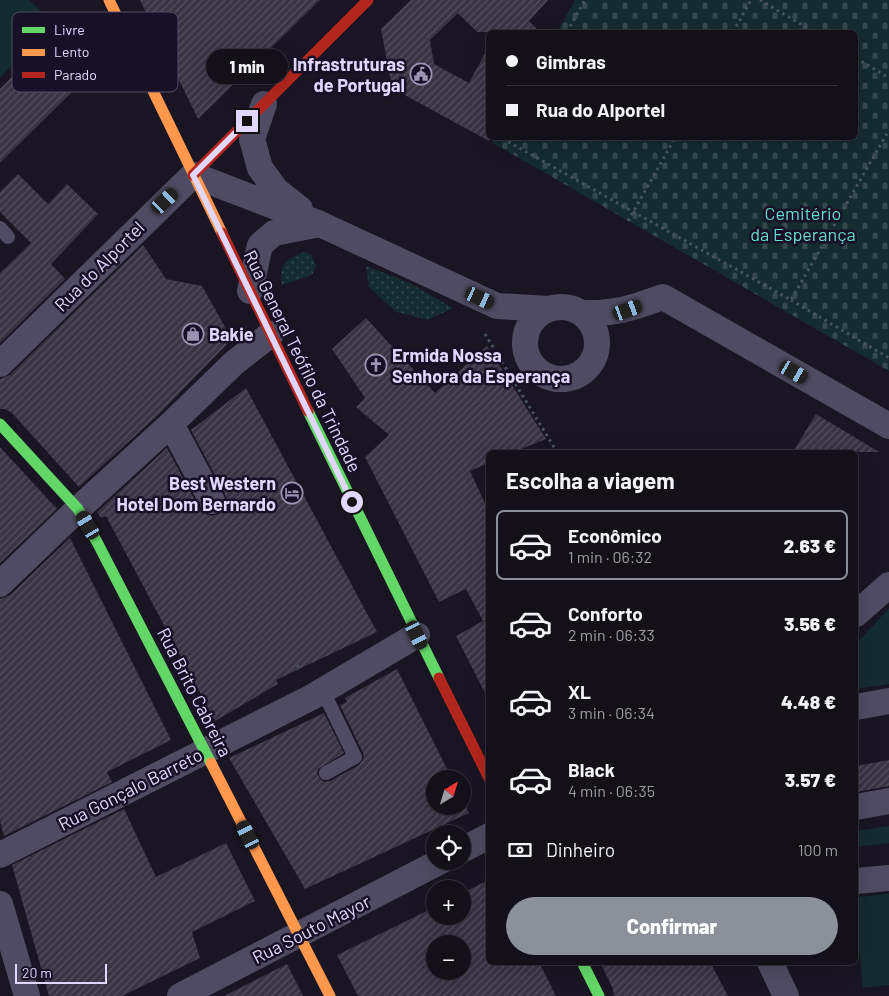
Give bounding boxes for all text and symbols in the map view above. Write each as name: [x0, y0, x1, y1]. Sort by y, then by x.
legend: [12, 12, 178, 92]
text: Livre: [54, 21, 85, 38]
text: Lento: [54, 43, 89, 60]
callout: 1 min: [206, 48, 288, 84]
text: Gimbras: [536, 50, 606, 73]
place label: Infrastruturas de Portugal: [293, 53, 405, 96]
text: 1 min: [229, 57, 265, 76]
public building icon: Infrastruturas de Portugal: [409, 62, 433, 86]
text: Parado: [54, 66, 97, 83]
text: Rua do Alportel: [536, 98, 665, 121]
route end: [236, 110, 258, 132]
car: [148, 185, 181, 217]
park label: Cemitério da Esperança: [750, 202, 856, 245]
street label: Rua do Alportel: [49, 216, 149, 316]
street label: Rua General Teófilo da Trindade: [240, 246, 366, 476]
car: [463, 285, 496, 311]
car: [611, 298, 644, 322]
shop icon: Bakie: [181, 322, 205, 346]
place label: Bakie: [209, 323, 254, 345]
place label: Ermida Nossa Senhora da Esperança: [392, 344, 570, 387]
church icon: Ermida Nossa Senhora da Esperança: [364, 353, 388, 377]
car: [777, 358, 810, 386]
text: Escolha a viagem: [506, 467, 675, 493]
place label: Best Western Hotel Dom Bernardo: [117, 472, 276, 515]
hotel icon: Best Western Hotel Dom Bernardo: [280, 481, 304, 505]
route start: [341, 491, 363, 513]
car: [73, 508, 102, 542]
icon: car: [508, 523, 553, 568]
text: Econômico: [568, 524, 662, 547]
text: 2.63 €: [784, 534, 836, 557]
text: 1 min · 06:32: [568, 547, 652, 566]
icon: car: [508, 601, 553, 646]
text: Conforto: [568, 602, 643, 625]
text: 3.56 €: [784, 612, 836, 635]
car: [403, 618, 430, 652]
street label: Rua Brito Cabreira: [153, 624, 237, 760]
text: 2 min · 06:33: [568, 625, 655, 644]
icon: car: [508, 679, 553, 724]
text: XL: [568, 680, 591, 703]
text: 4.48 €: [781, 690, 836, 713]
text: 3 min · 06:34: [568, 703, 655, 722]
street label: Rua Gonçalo Barreto: [54, 743, 206, 835]
icon: car: [508, 757, 553, 802]
text: Black: [568, 758, 615, 781]
text: 3.57 €: [785, 768, 836, 791]
north arrow: [426, 770, 471, 815]
map controls: [426, 770, 471, 980]
text: 4 min · 06:35: [568, 781, 655, 800]
car: [234, 818, 261, 852]
button: locate: [426, 825, 471, 870]
icon: cash: [506, 836, 534, 864]
text: Dinheiro: [546, 838, 615, 861]
text: 100 m: [798, 840, 838, 859]
button: +: [426, 880, 471, 925]
street label: Rua Souto Mayor: [248, 890, 374, 968]
button: Confirmar: [506, 897, 838, 955]
button: −: [426, 935, 471, 980]
scale bar: [15, 961, 108, 984]
text: 20 m: [22, 964, 52, 981]

